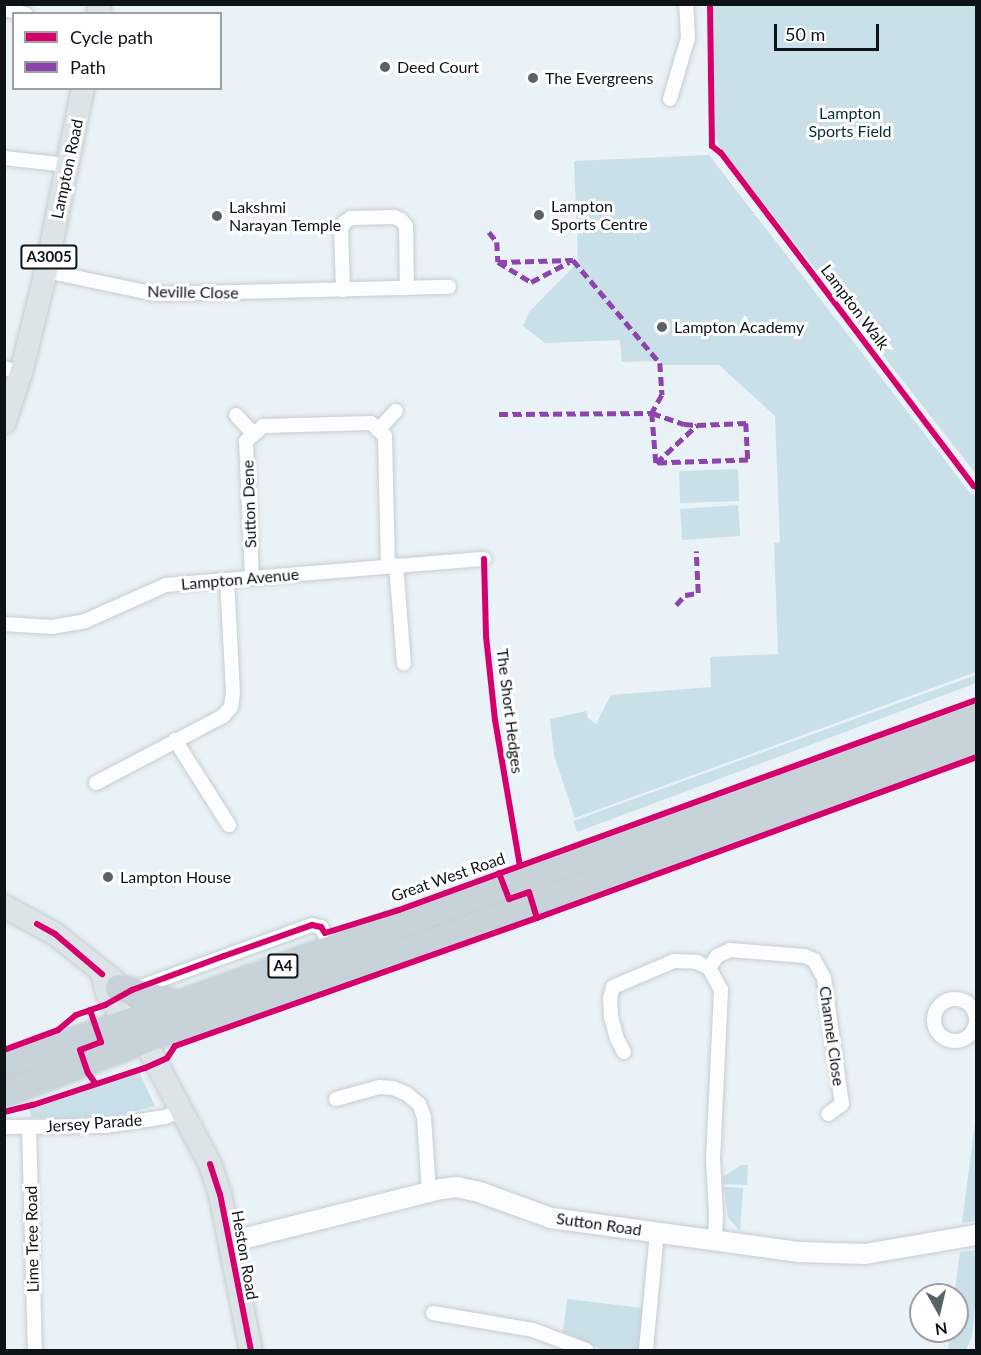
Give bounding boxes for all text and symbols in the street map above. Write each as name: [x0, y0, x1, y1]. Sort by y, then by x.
legend: [12, 12, 222, 90]
scale bar: [777, 12, 882, 50]
text: 50 m: [785, 23, 825, 45]
text: Cycle path: [70, 26, 153, 48]
text: Path: [70, 56, 106, 78]
place label: Deed Court: [397, 57, 479, 77]
marker: Deed Court: [378, 60, 392, 74]
place label: The Evergreens: [545, 68, 653, 88]
marker: The Evergreens: [526, 71, 540, 85]
park label: Lampton Sports Field: [808, 103, 892, 141]
street label: Lampton Road: [47, 117, 87, 221]
place label: Lampton Sports Centre: [551, 196, 648, 234]
place label: Lakshmi Narayan Temple: [229, 197, 342, 235]
marker: Lampton Sports Centre: [532, 208, 546, 222]
marker: Lakshmi Narayan Temple: [210, 209, 224, 223]
road number: A3005: [19, 245, 79, 269]
street label: Lampton Walk: [817, 261, 893, 353]
street label: Neville Close: [147, 282, 239, 302]
place label: Lampton Academy: [674, 317, 805, 337]
marker: Lampton Academy: [655, 320, 669, 334]
street label: Sutton Dene: [238, 460, 260, 548]
street label: Lampton Avenue: [180, 564, 300, 594]
street label: The Short Hedges: [493, 647, 527, 775]
street label: Great West Road: [388, 848, 508, 906]
place label: Lampton House: [120, 867, 231, 887]
marker: Lampton House: [101, 870, 115, 884]
road number: A4: [266, 954, 300, 978]
street label: Channel Close: [815, 985, 849, 1087]
street label: Jersey Parade: [45, 1110, 143, 1136]
street label: Lime Tree Road: [21, 1185, 43, 1293]
street label: Heston Road: [228, 1209, 262, 1301]
street label: Sutton Road: [555, 1209, 643, 1239]
north arrow: [909, 1283, 969, 1343]
text: N: [934, 1319, 949, 1340]

